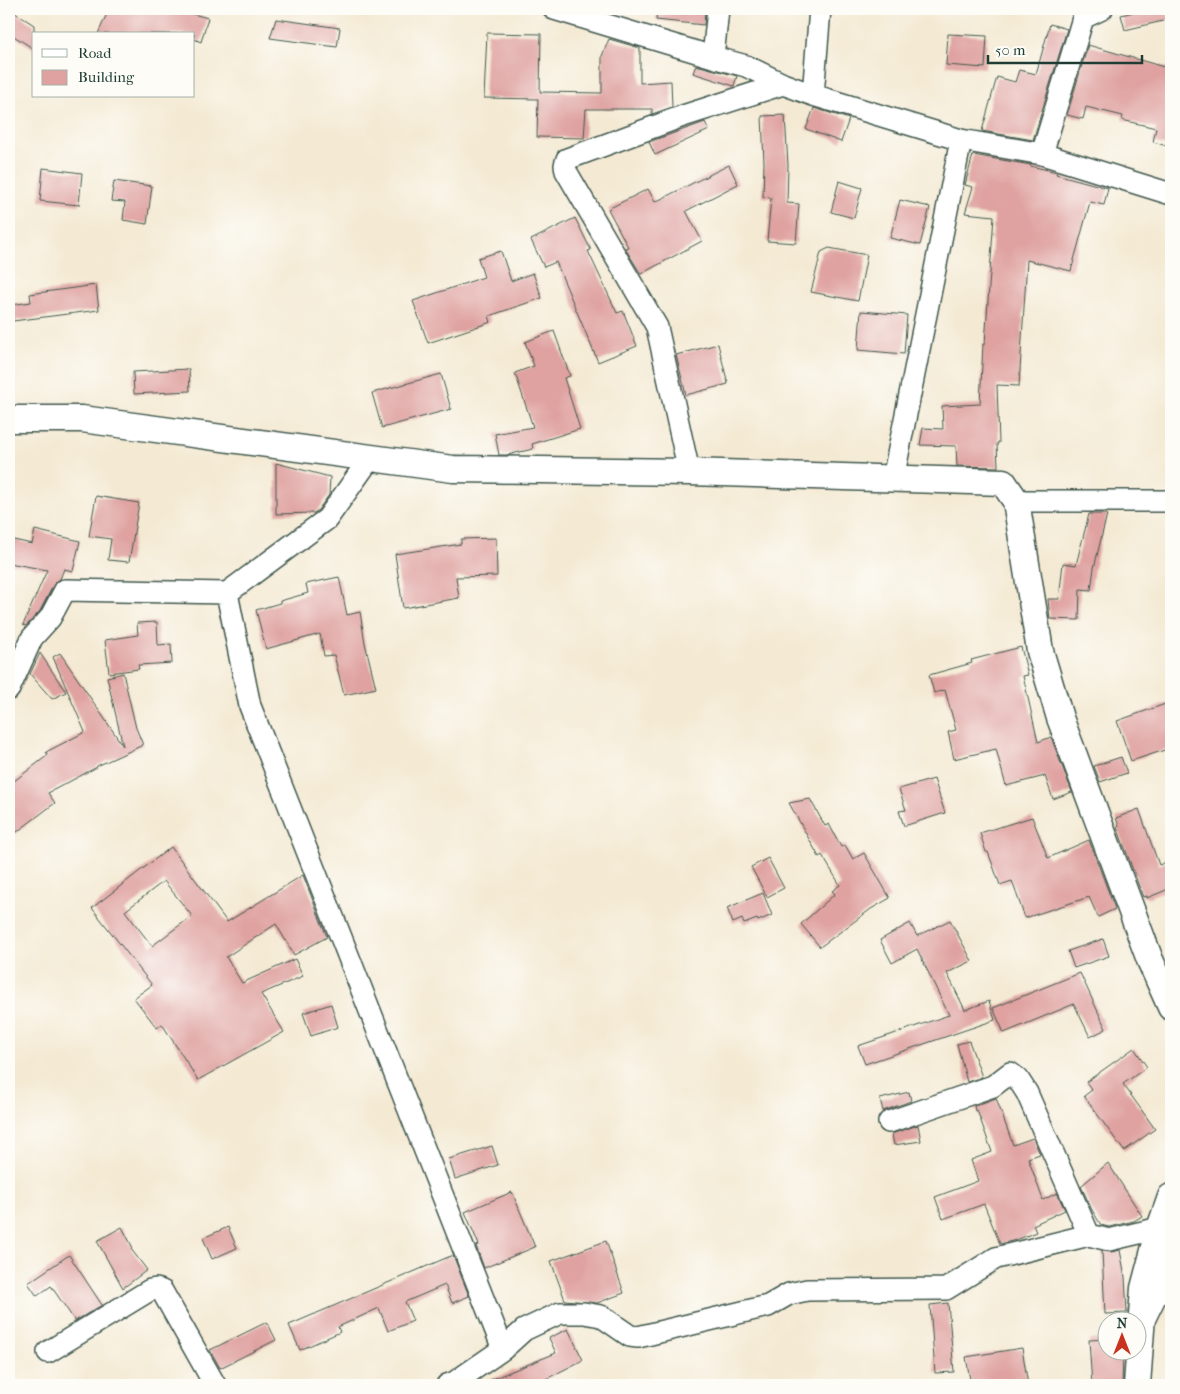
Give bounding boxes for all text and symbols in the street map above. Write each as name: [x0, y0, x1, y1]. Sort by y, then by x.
legend: [32, 32, 195, 98]
scale bar: [988, 32, 1141, 64]
text: 50 m: [995, 41, 1026, 59]
text: Road: [78, 44, 112, 62]
text: Building: [78, 68, 135, 86]
north arrow: [1098, 1312, 1148, 1362]
text: N: [1117, 1315, 1128, 1332]

